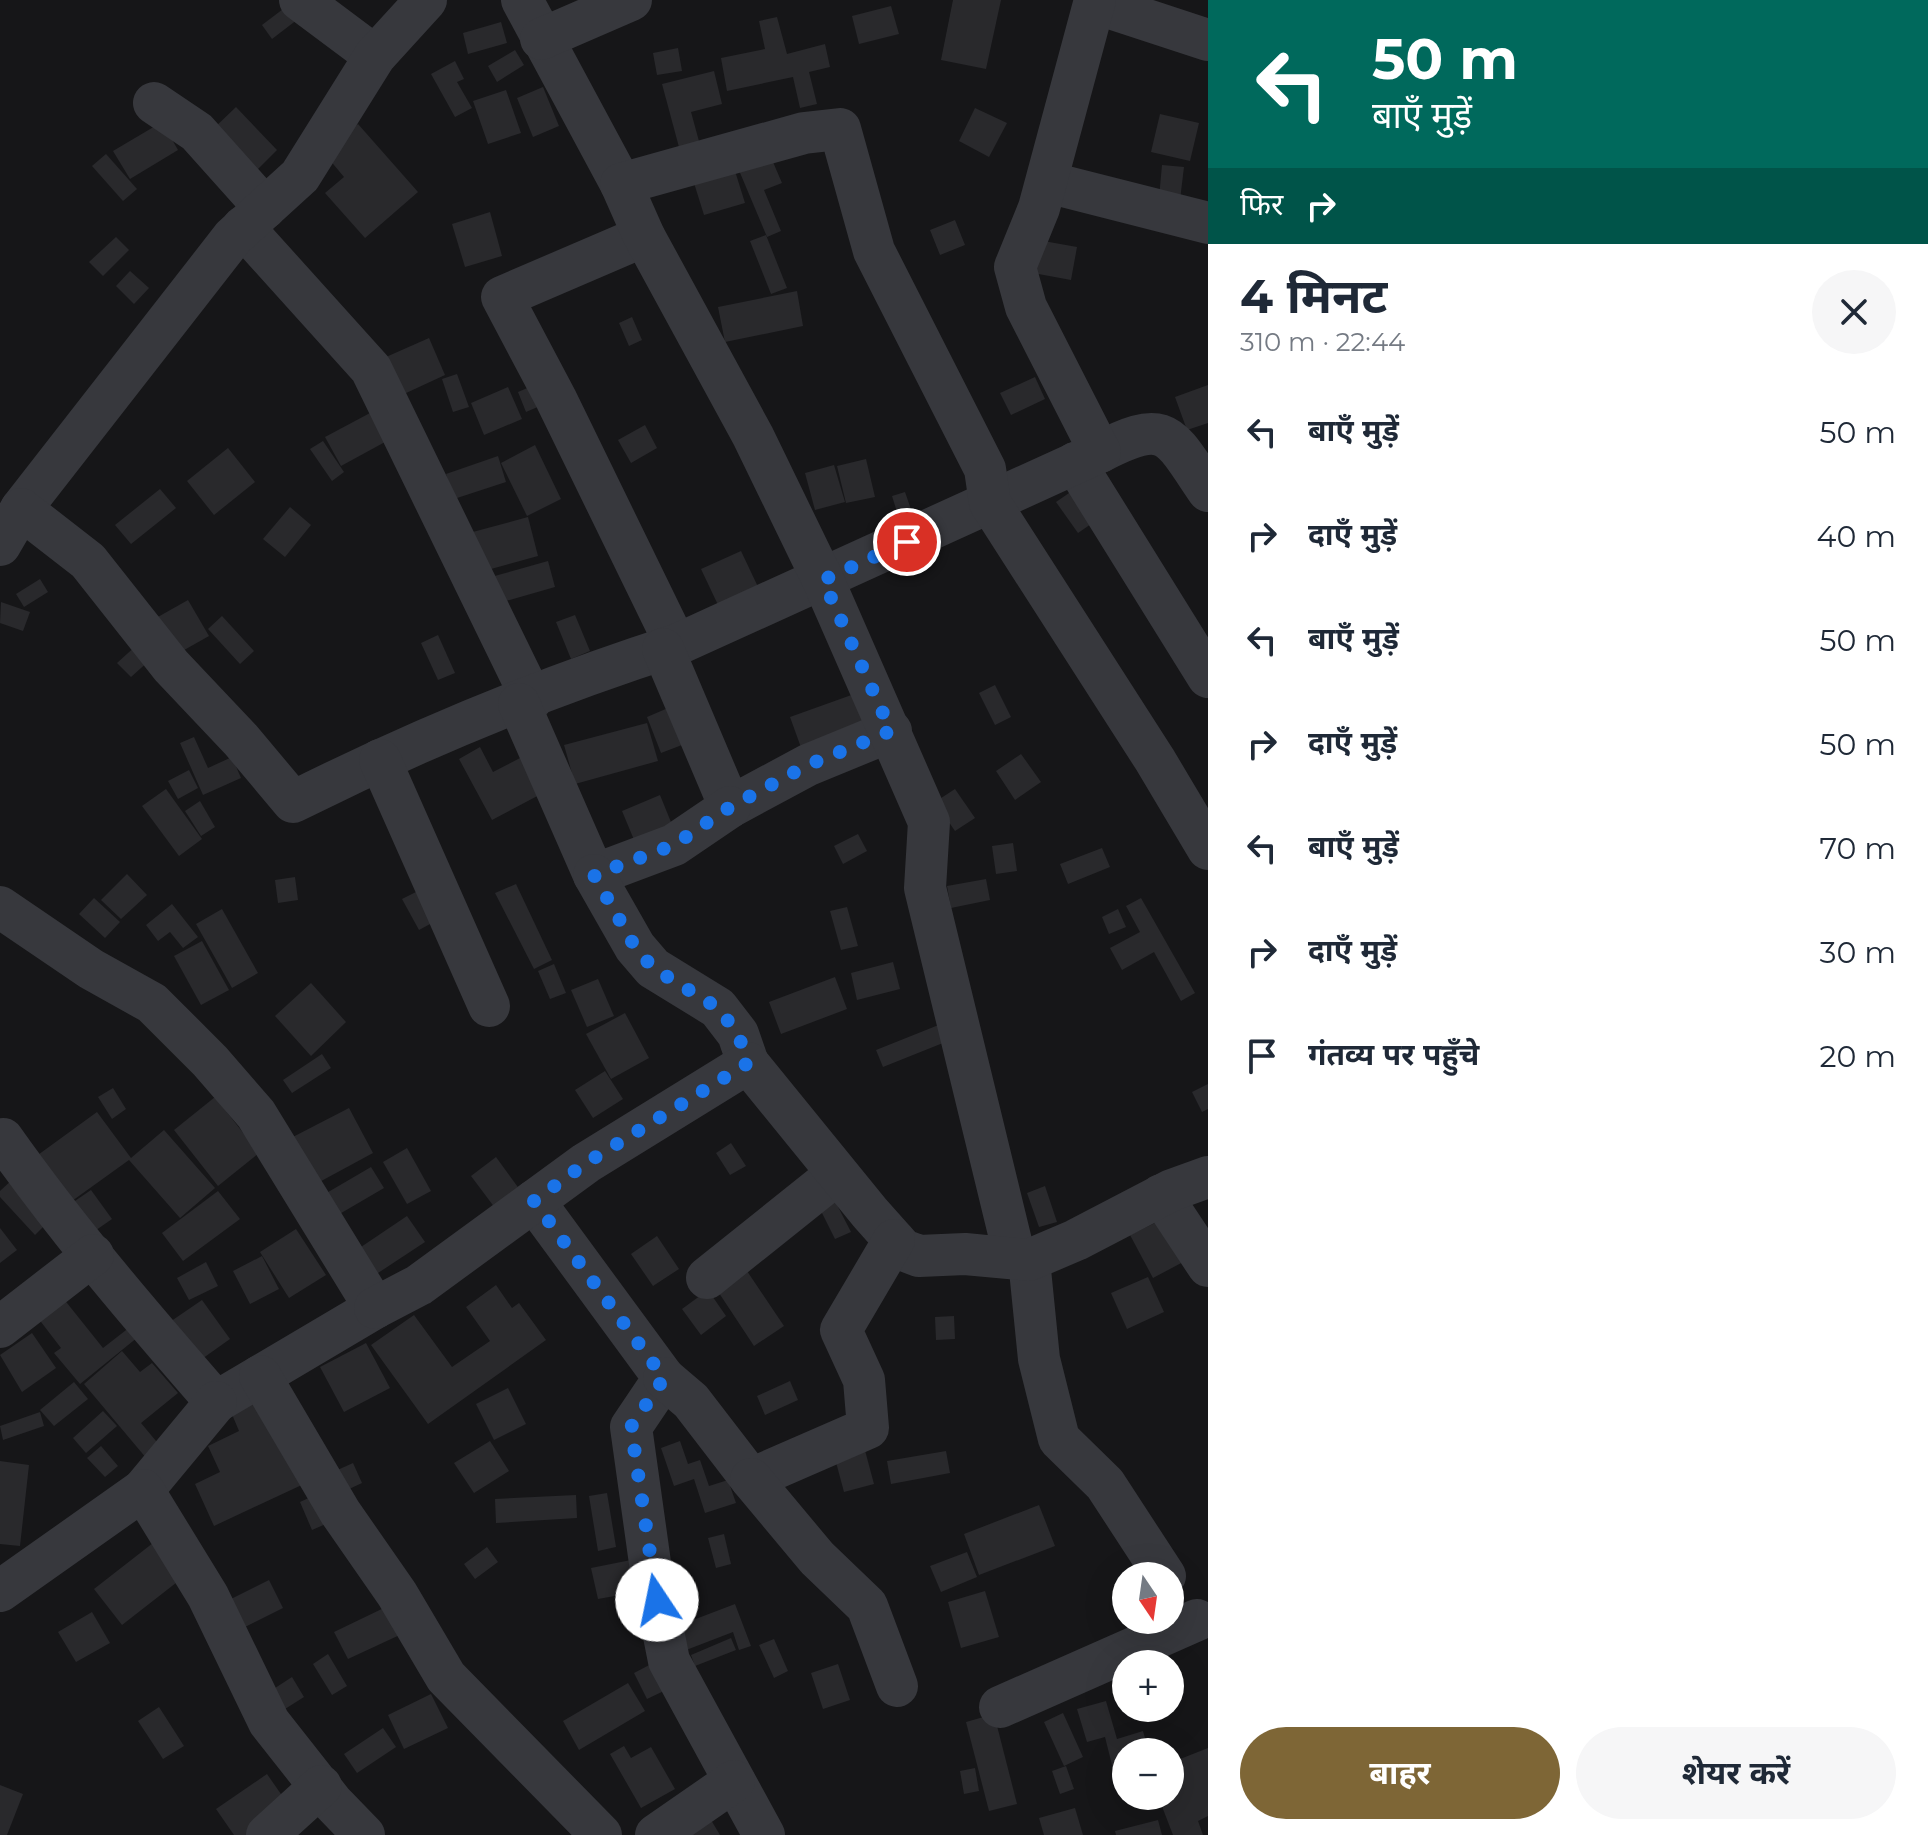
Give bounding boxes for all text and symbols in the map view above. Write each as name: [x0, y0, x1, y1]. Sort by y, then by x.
text: 50 m: [1372, 25, 1518, 93]
icon: left: [1240, 32, 1344, 136]
text: बाएँ मुड़ें: [1372, 93, 1472, 137]
icon: right: [1299, 184, 1343, 228]
text: फिर: [1240, 186, 1283, 223]
text: 4 मिनट: [1240, 267, 1387, 325]
button: close: [1812, 270, 1896, 354]
text: 310 m · 22:44: [1240, 326, 1405, 358]
icon: left: [1240, 410, 1284, 454]
text: बाएँ मुड़ें: [1308, 412, 1399, 449]
text: 50 m: [1819, 414, 1896, 451]
pin: [873, 508, 941, 576]
icon: right: [1240, 514, 1284, 558]
text: दाएँ मुड़ें: [1308, 516, 1397, 553]
text: 40 m: [1817, 518, 1896, 555]
icon: arrive: [885, 520, 929, 564]
icon: left: [1240, 618, 1284, 662]
text: बाएँ मुड़ें: [1308, 620, 1399, 657]
text: 50 m: [1819, 622, 1896, 659]
icon: right: [1240, 722, 1284, 766]
text: दाएँ मुड़ें: [1308, 724, 1397, 761]
text: 50 m: [1819, 726, 1896, 763]
icon: left: [1240, 826, 1284, 870]
text: बाएँ मुड़ें: [1308, 828, 1399, 865]
text: 70 m: [1819, 830, 1896, 867]
icon: right: [1240, 930, 1284, 974]
text: दाएँ मुड़ें: [1308, 932, 1397, 969]
text: 30 m: [1820, 934, 1896, 971]
icon: arrive: [1240, 1034, 1284, 1078]
text: गंतव्य पर पहुँचे: [1308, 1036, 1479, 1073]
text: 20 m: [1819, 1038, 1896, 1075]
position arrow: [615, 1558, 699, 1642]
north arrow: [1112, 1562, 1184, 1634]
map controls: [1112, 1562, 1184, 1810]
button: +: [1112, 1650, 1184, 1722]
button: बाहर: [1240, 1727, 1560, 1819]
button: शेयर करें: [1576, 1727, 1896, 1819]
button: −: [1112, 1738, 1184, 1810]

